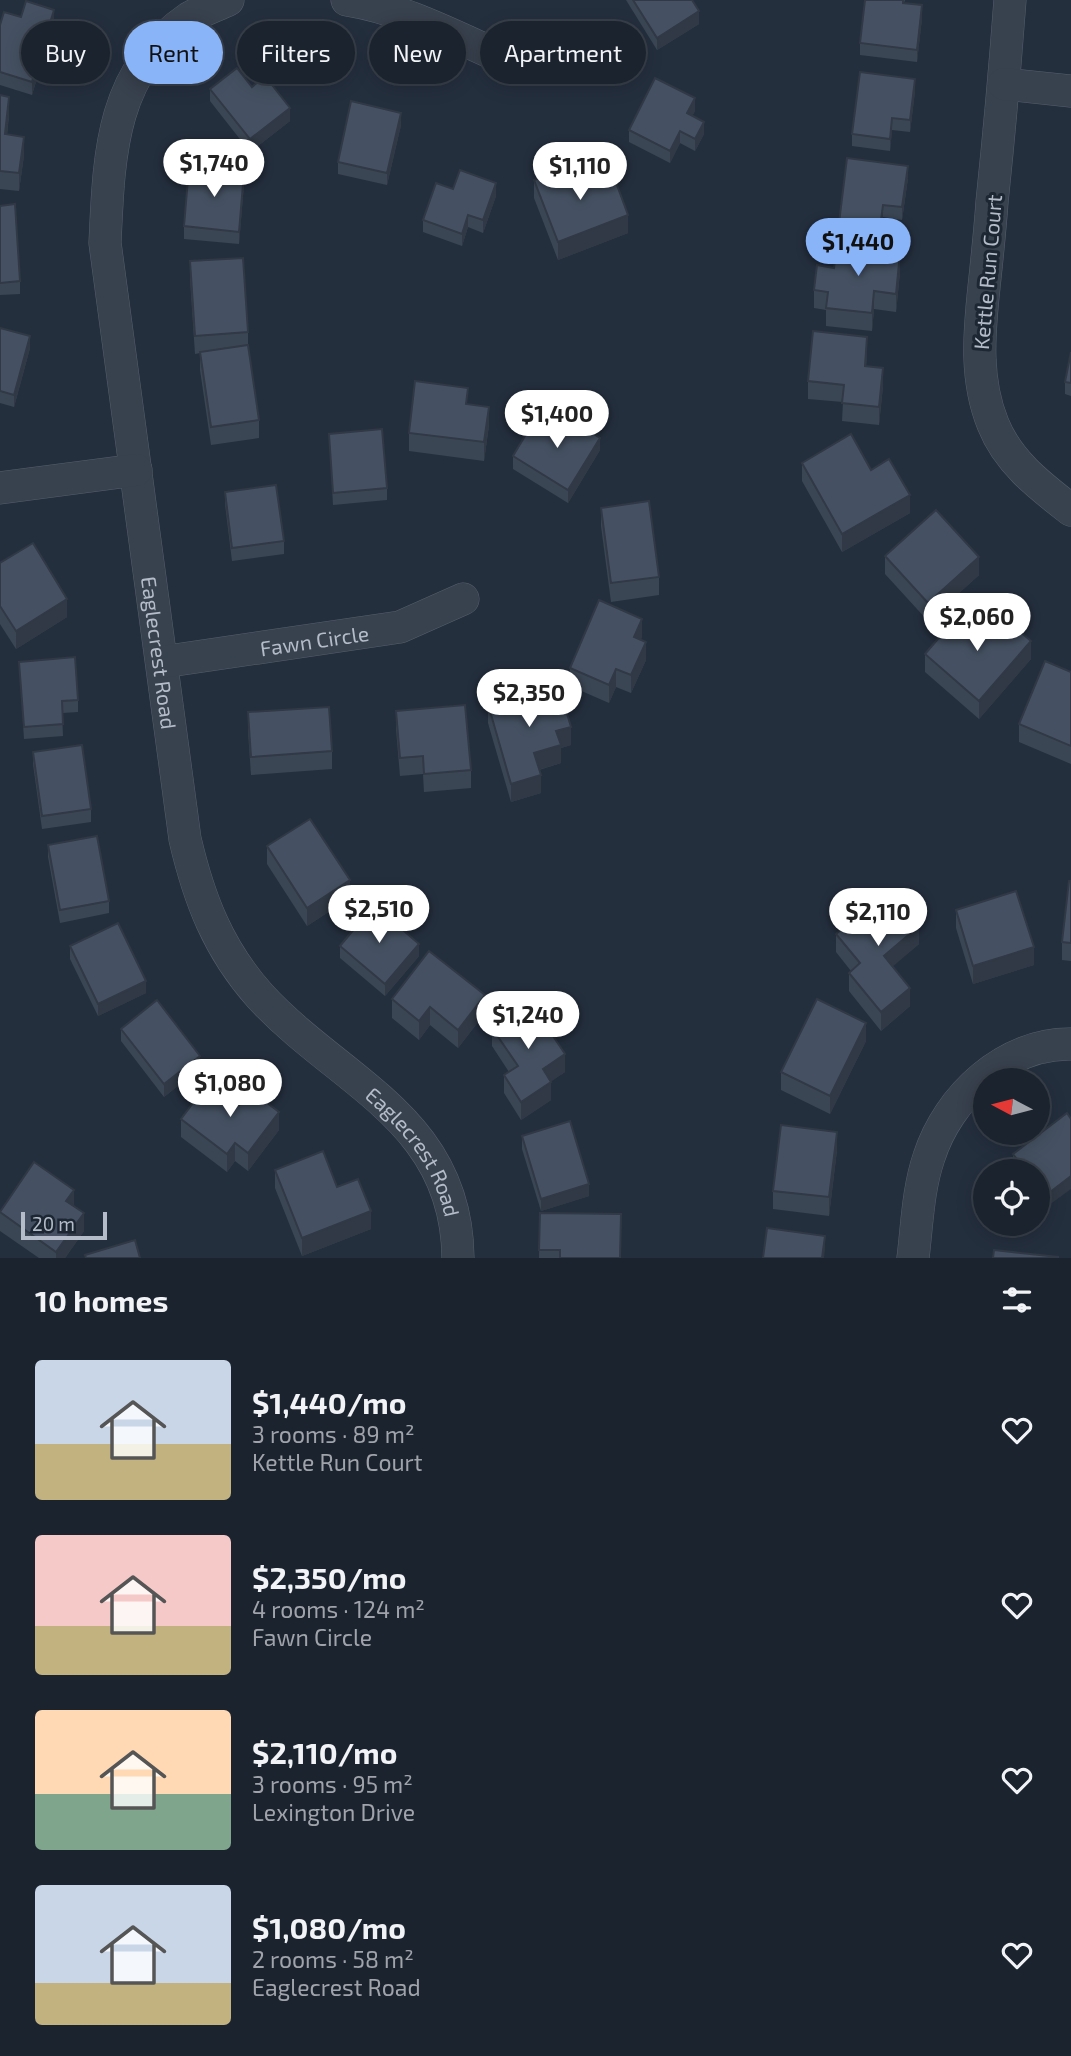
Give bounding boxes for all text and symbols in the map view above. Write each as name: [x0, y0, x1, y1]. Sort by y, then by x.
chip: Buy: [21, 21, 110, 84]
chip: Rent: [124, 21, 223, 84]
chip: Filters: [237, 21, 355, 84]
chip: New: [369, 21, 466, 84]
chip: Apartment: [480, 21, 646, 84]
pin: $1,740: [157, 140, 271, 199]
pin: $1,110: [523, 142, 637, 202]
text: $1,740: [179, 148, 249, 176]
text: $1,110: [549, 151, 611, 179]
street label: Kettle Run Court: [968, 193, 1006, 351]
pin: $1,440: [801, 218, 915, 278]
text: $1,440: [822, 227, 894, 255]
pin: $1,400: [500, 391, 614, 450]
text: $1,400: [521, 399, 593, 427]
street label: Eaglecrest Road: [137, 575, 183, 731]
pin: $2,060: [920, 594, 1034, 653]
text: $2,060: [940, 602, 1014, 630]
street label: Fawn Circle: [258, 619, 370, 660]
pin: $2,350: [472, 670, 586, 729]
text: $2,350: [493, 678, 565, 706]
pin: $2,510: [322, 886, 436, 945]
pin: $2,110: [821, 888, 935, 948]
text: $2,510: [344, 894, 414, 922]
text: $2,110: [845, 897, 911, 925]
pin: $1,240: [471, 992, 585, 1051]
text: $1,240: [492, 1000, 564, 1028]
pin: $1,080: [173, 1060, 287, 1119]
text: $1,080: [194, 1068, 266, 1096]
north arrow: [973, 1068, 1050, 1144]
map controls: [973, 1068, 1050, 1236]
street label: Eaglecrest Road: [361, 1081, 466, 1219]
button: locate: [973, 1159, 1050, 1236]
scale bar: [21, 1209, 107, 1241]
text: 20 m: [32, 1212, 75, 1235]
icon: filters: [998, 1281, 1036, 1319]
text: 10 homes: [35, 1282, 168, 1318]
text: $1,440/mo: [252, 1384, 406, 1420]
icon: home: [91, 1388, 175, 1472]
icon: heart: [998, 1411, 1036, 1449]
text: 3 rooms · 89 m²: [252, 1420, 414, 1448]
text: Kettle Run Court: [252, 1448, 423, 1476]
text: $2,350/mo: [252, 1559, 406, 1595]
icon: home: [91, 1563, 175, 1647]
icon: heart: [998, 1586, 1036, 1624]
text: 4 rooms · 124 m²: [252, 1595, 425, 1623]
text: Fawn Circle: [252, 1623, 372, 1651]
text: $2,110/mo: [252, 1734, 397, 1770]
icon: home: [91, 1738, 175, 1822]
icon: heart: [998, 1761, 1036, 1799]
text: 3 rooms · 95 m²: [252, 1770, 413, 1798]
text: Lexington Drive: [252, 1798, 415, 1826]
text: $1,080/mo: [252, 1909, 406, 1945]
icon: home: [91, 1913, 175, 1997]
icon: heart: [998, 1936, 1036, 1974]
text: 2 rooms · 58 m²: [252, 1945, 414, 1973]
text: Eaglecrest Road: [252, 1973, 421, 2001]

